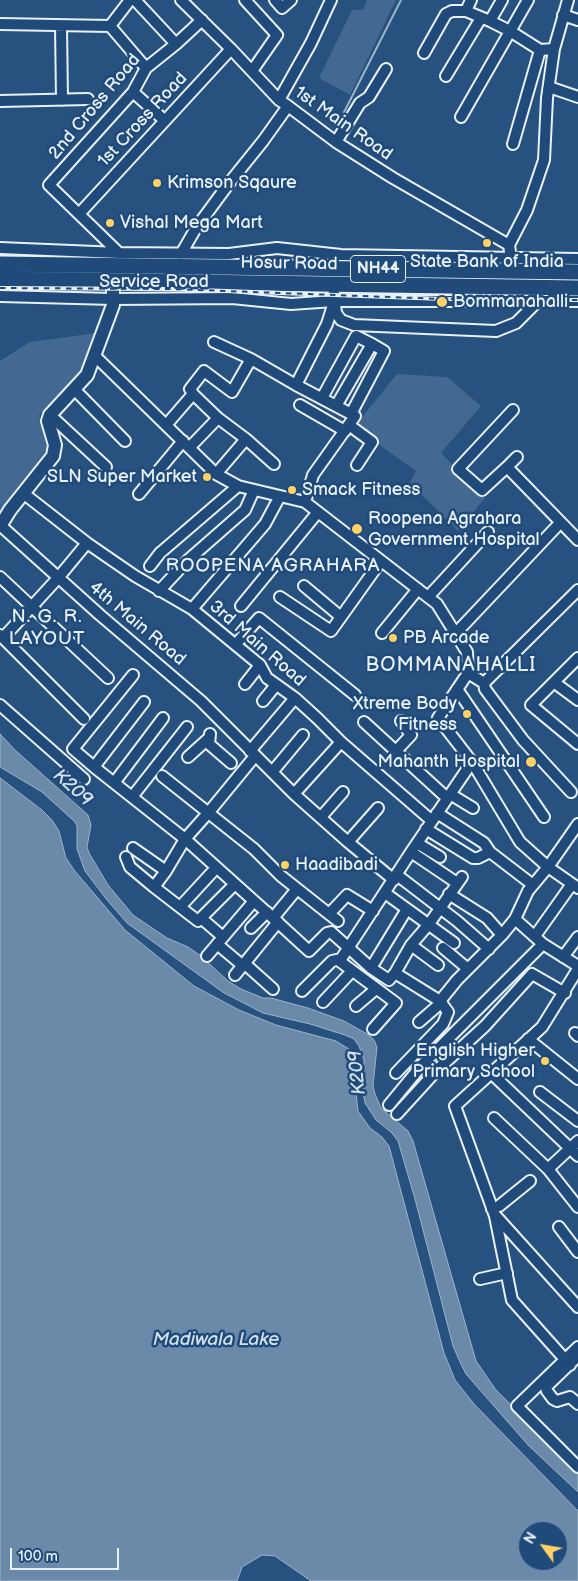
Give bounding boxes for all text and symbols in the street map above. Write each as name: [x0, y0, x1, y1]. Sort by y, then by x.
street label: 2nd Cross Road: [45, 50, 145, 164]
street label: 1st Cross Road: [94, 68, 192, 172]
street label: 1st Main Road: [290, 82, 396, 166]
place label: Krimson Sqaure: [167, 172, 297, 194]
marker: Krimson Sqaure: [151, 177, 163, 189]
place label: Vishal Mega Mart: [120, 212, 263, 234]
marker: Vishal Mega Mart: [104, 217, 116, 229]
marker: State Bank of India: [481, 237, 493, 249]
place label: State Bank of India: [410, 251, 564, 273]
street label: Hosur Road: [240, 252, 338, 276]
road number: NH44: [350, 255, 406, 282]
street label: Service Road: [99, 271, 209, 293]
place label: Bommanahalli: [453, 291, 568, 313]
marker: Bommanahalli: [435, 295, 449, 309]
place label: SLN Super Market: [47, 466, 197, 488]
marker: SLN Super Market: [201, 471, 213, 483]
place label: Smack Fitness: [302, 479, 420, 501]
marker: Smack Fitness: [286, 484, 298, 496]
place label: Roopena Agrahara Government Hospital: [368, 508, 540, 550]
marker: Roopena Agrahara Government Hospital: [350, 522, 364, 536]
district label: ROOPENA AGRAHARA: [164, 555, 382, 577]
street label: 4th Main Road: [84, 577, 190, 671]
street label: 3rd Main Road: [204, 596, 310, 692]
district label: N. G. R. LAYOUT: [8, 606, 86, 650]
place label: PB Arcade: [403, 627, 489, 649]
marker: PB Arcade: [387, 632, 399, 644]
district label: BOMMANAHALLI: [364, 654, 538, 678]
place label: Xtreme Body Fitness: [353, 693, 457, 736]
marker: Xtreme Body Fitness: [461, 708, 473, 720]
place label: Mahanth Hospital: [378, 751, 520, 773]
marker: Mahanth Hospital: [524, 755, 538, 769]
water label: K209: [48, 765, 96, 811]
place label: Haadibadi: [295, 854, 378, 876]
marker: Haadibadi: [279, 859, 291, 871]
place label: English Higher Primary School: [413, 1040, 535, 1082]
water label: K209: [344, 1050, 372, 1096]
marker: English Higher Primary School: [539, 1055, 551, 1067]
water label: Madiwala Lake: [153, 1329, 279, 1351]
north arrow: [518, 1521, 568, 1571]
text: N: [521, 1529, 541, 1547]
scale bar: [12, 1538, 121, 1570]
text: 100 m: [18, 1547, 58, 1566]

